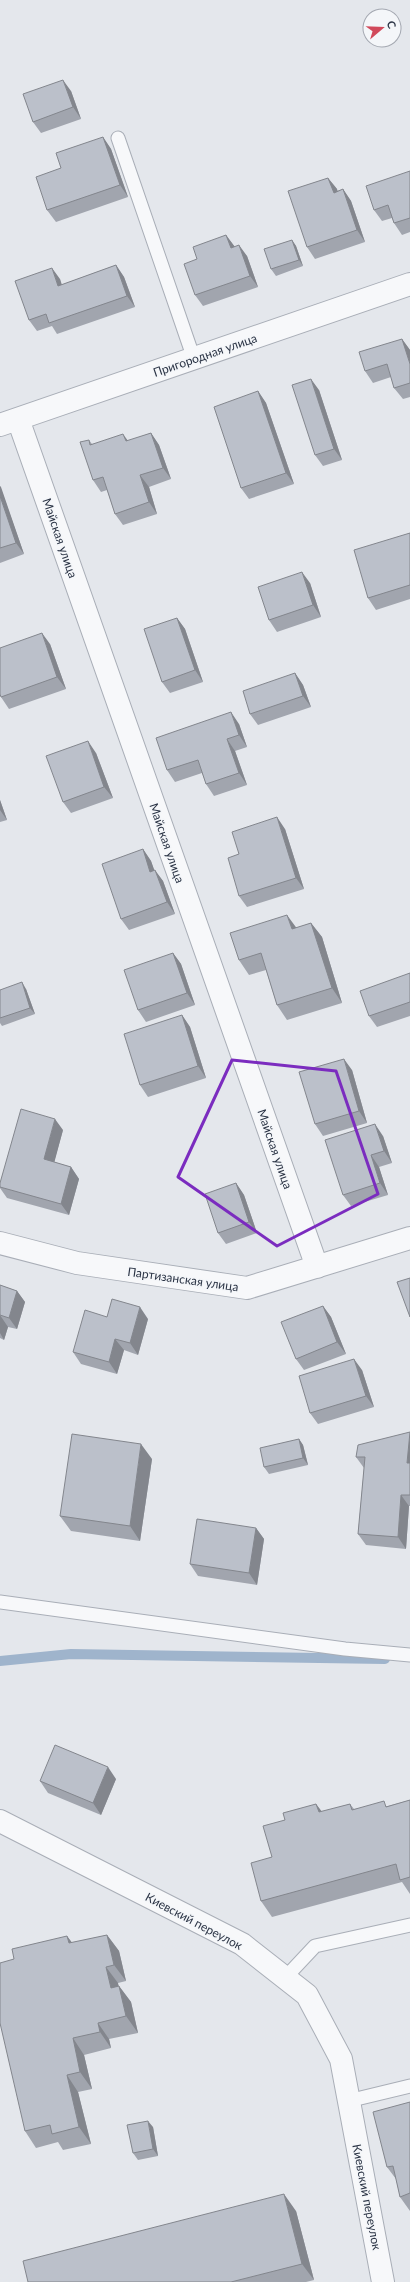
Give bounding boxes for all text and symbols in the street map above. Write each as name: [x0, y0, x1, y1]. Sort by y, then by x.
north arrow: [362, 8, 402, 48]
text: С: [385, 19, 399, 31]
street label: Пригородная улица: [151, 330, 259, 380]
street label: Майская улица: [39, 496, 81, 580]
street label: Майская улица: [146, 801, 188, 885]
street label: Майская улица: [254, 1107, 296, 1191]
street label: Партизанская улица: [127, 1264, 239, 1294]
street label: Киевский переулок: [143, 1889, 246, 1953]
street label: Киевский переулок: [349, 2143, 385, 2252]

